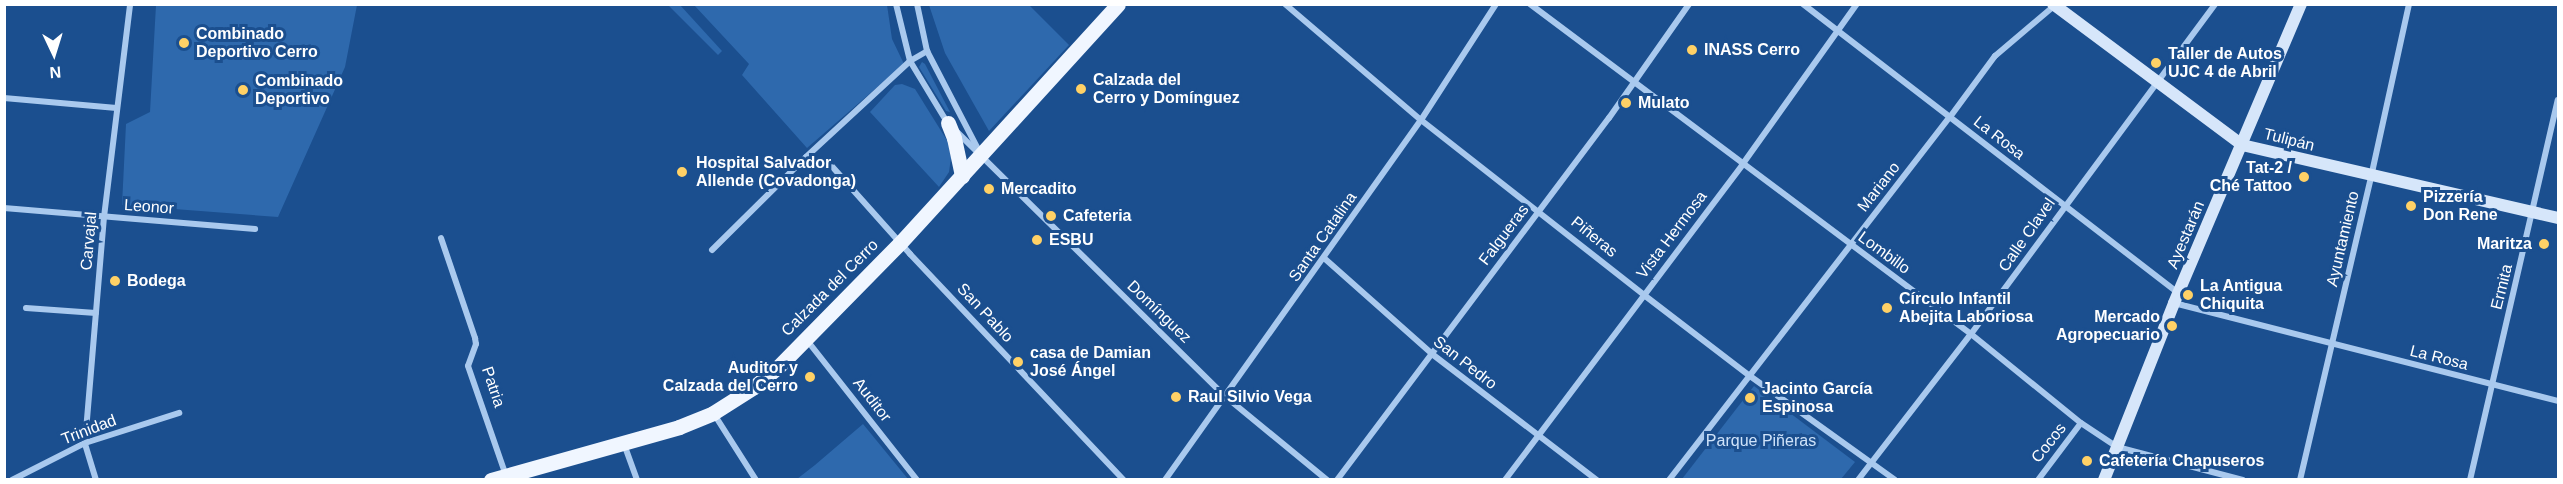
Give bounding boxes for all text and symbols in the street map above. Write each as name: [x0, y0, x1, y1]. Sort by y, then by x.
north arrow: [24, 24, 84, 84]
place label: Combinado Deportivo Cerro: [196, 24, 318, 62]
marker: Combinado Deportivo Cerro: [177, 36, 191, 50]
place label: INASS Cerro: [1704, 40, 1800, 60]
marker: INASS Cerro: [1685, 43, 1699, 57]
place label: Taller de Autos UJC 4 de Abril: [2168, 44, 2282, 82]
marker: Taller de Autos UJC 4 de Abril: [2149, 56, 2163, 70]
text: N: [49, 64, 62, 81]
place label: Calzada del Cerro y Domínguez: [1093, 70, 1240, 108]
place label: Combinado Deportivo: [255, 71, 343, 109]
marker: Calzada del Cerro y Domínguez: [1074, 82, 1088, 96]
marker: Combinado Deportivo: [236, 83, 250, 97]
place label: Mulato: [1638, 93, 1690, 113]
marker: Mulato: [1619, 96, 1633, 110]
street label: La Rosa: [1970, 112, 2028, 164]
street label: Tulipán: [2262, 124, 2316, 156]
place label: Hospital Salvador Allende (Covadonga): [696, 153, 856, 191]
street label: Mariano: [1854, 158, 1904, 216]
place label: Tat-2 / Ché Tattoo: [2210, 158, 2292, 196]
marker: Hospital Salvador Allende (Covadonga): [673, 163, 691, 181]
marker: Tat-2 / Ché Tattoo: [2297, 170, 2311, 184]
place label: Mercadito: [1001, 179, 1077, 199]
marker: Mercadito: [982, 182, 996, 196]
street label: Vista Hermosa: [1633, 187, 1711, 283]
place label: Pizzería Don Rene: [2423, 187, 2498, 225]
street label: Santa Catalina: [1285, 189, 1361, 285]
street label: Ayuntamiento: [2323, 189, 2363, 289]
street label: Calle Clavel: [1995, 195, 2059, 275]
street label: Leonor: [123, 196, 175, 218]
street label: Ayestarán: [2163, 198, 2209, 272]
marker: Pizzería Don Rene: [2404, 199, 2418, 213]
street label: Falgueras: [1475, 201, 1533, 269]
place label: Cafeteria: [1063, 206, 1131, 226]
marker: Cafeteria: [1044, 209, 1058, 223]
street label: Carvajal: [77, 211, 101, 271]
street label: Piñeras: [1567, 212, 1621, 262]
street label: Lombillo: [1854, 228, 1914, 278]
place label: ESBU: [1049, 230, 1093, 250]
marker: ESBU: [1030, 233, 1044, 247]
place label: Maritza: [2477, 234, 2532, 254]
street label: Calzada del Cerro: [778, 236, 882, 340]
marker: Maritza: [2537, 237, 2551, 251]
street label: Ermita: [2487, 262, 2517, 312]
place label: Bodega: [127, 271, 186, 291]
marker: Bodega: [108, 274, 122, 288]
place label: La Antigua Chiquita: [2200, 276, 2283, 314]
street label: Domínguez: [1123, 277, 1195, 347]
street label: San Pablo: [953, 279, 1017, 347]
marker: La Antigua Chiquita: [2181, 288, 2195, 302]
place label: Círculo Infantil Abejita Laboriosa: [1899, 289, 2033, 327]
marker: Círculo Infantil Abejita Laboriosa: [1880, 301, 1894, 315]
place label: Mercado Agropecuario: [2056, 307, 2160, 345]
marker: Mercado Agropecuario: [2165, 319, 2179, 333]
street label: San Pedro: [1429, 332, 1501, 394]
street label: La Rosa: [2408, 341, 2470, 375]
place label: casa de Damian José Ángel: [1030, 343, 1151, 381]
marker: casa de Damian José Ángel: [1011, 355, 1025, 369]
place label: Auditor y Calzada del Cerro: [663, 358, 798, 396]
street label: Patria: [477, 364, 509, 410]
marker: Auditor y Calzada del Cerro: [803, 370, 817, 384]
street label: Auditor: [849, 374, 895, 426]
place label: Jacinto García Espinosa: [1762, 379, 1872, 417]
place label: Raul Silvio Vega: [1188, 387, 1312, 407]
marker: Raul Silvio Vega: [1169, 390, 1183, 404]
marker: Jacinto García Espinosa: [1743, 391, 1757, 405]
street label: Trinidad: [59, 411, 119, 449]
street label: Cocos: [2027, 419, 2071, 467]
park label: Parque Piñeras: [1706, 431, 1816, 451]
place label: Cafetería Chapuseros: [2099, 451, 2264, 471]
marker: Cafetería Chapuseros: [2080, 454, 2094, 468]

